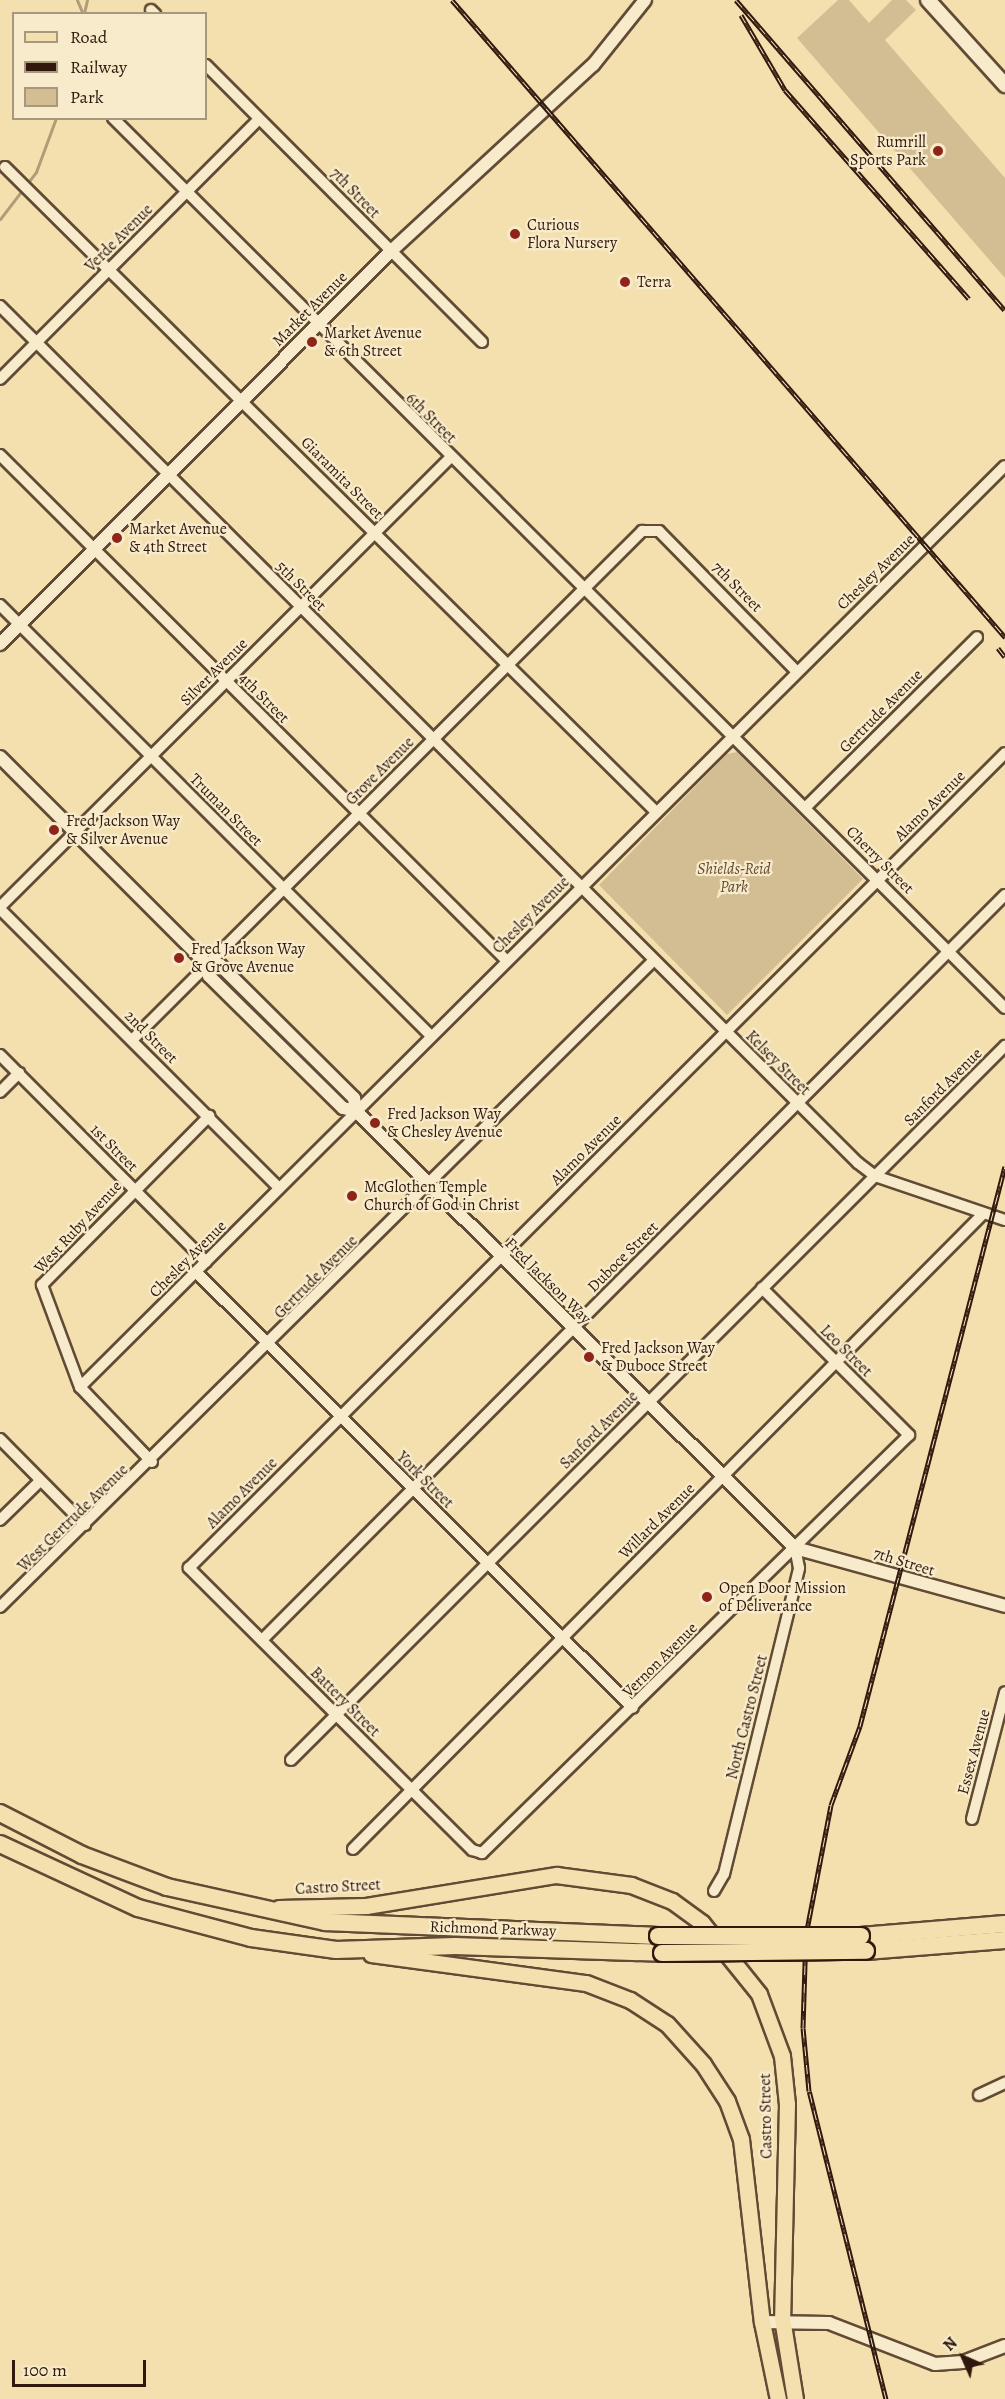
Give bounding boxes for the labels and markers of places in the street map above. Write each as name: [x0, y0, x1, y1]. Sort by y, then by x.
place label: Rumrill Sports Park: [850, 132, 926, 170]
marker: Rumrill Sports Park: [931, 144, 945, 158]
place label: Curious Flora Nursery: [527, 215, 617, 253]
marker: Curious Flora Nursery: [508, 227, 522, 241]
place label: Terra: [637, 272, 671, 292]
marker: Terra: [618, 275, 632, 289]
place label: Market Avenue & 6th Street: [324, 323, 422, 361]
marker: Market Avenue & 6th Street: [305, 335, 319, 349]
place label: Market Avenue & 4th Street: [129, 519, 227, 557]
marker: Market Avenue & 4th Street: [110, 531, 124, 545]
place label: Fred Jackson Way & Silver Avenue: [66, 811, 180, 849]
marker: Fred Jackson Way & Silver Avenue: [47, 823, 61, 837]
place label: Fred Jackson Way & Grove Avenue: [191, 939, 305, 977]
marker: Fred Jackson Way & Grove Avenue: [172, 951, 186, 965]
place label: Fred Jackson Way & Chesley Avenue: [387, 1104, 503, 1142]
marker: Fred Jackson Way & Chesley Avenue: [368, 1116, 382, 1130]
place label: McGlothen Temple Church of God in Christ: [364, 1177, 520, 1215]
marker: McGlothen Temple Church of God in Christ: [345, 1189, 359, 1203]
place label: Fred Jackson Way & Duboce Street: [601, 1338, 715, 1376]
marker: Fred Jackson Way & Duboce Street: [582, 1350, 596, 1364]
place label: Open Door Mission of Deliverance: [719, 1578, 846, 1616]
marker: Open Door Mission of Deliverance: [700, 1590, 714, 1604]

